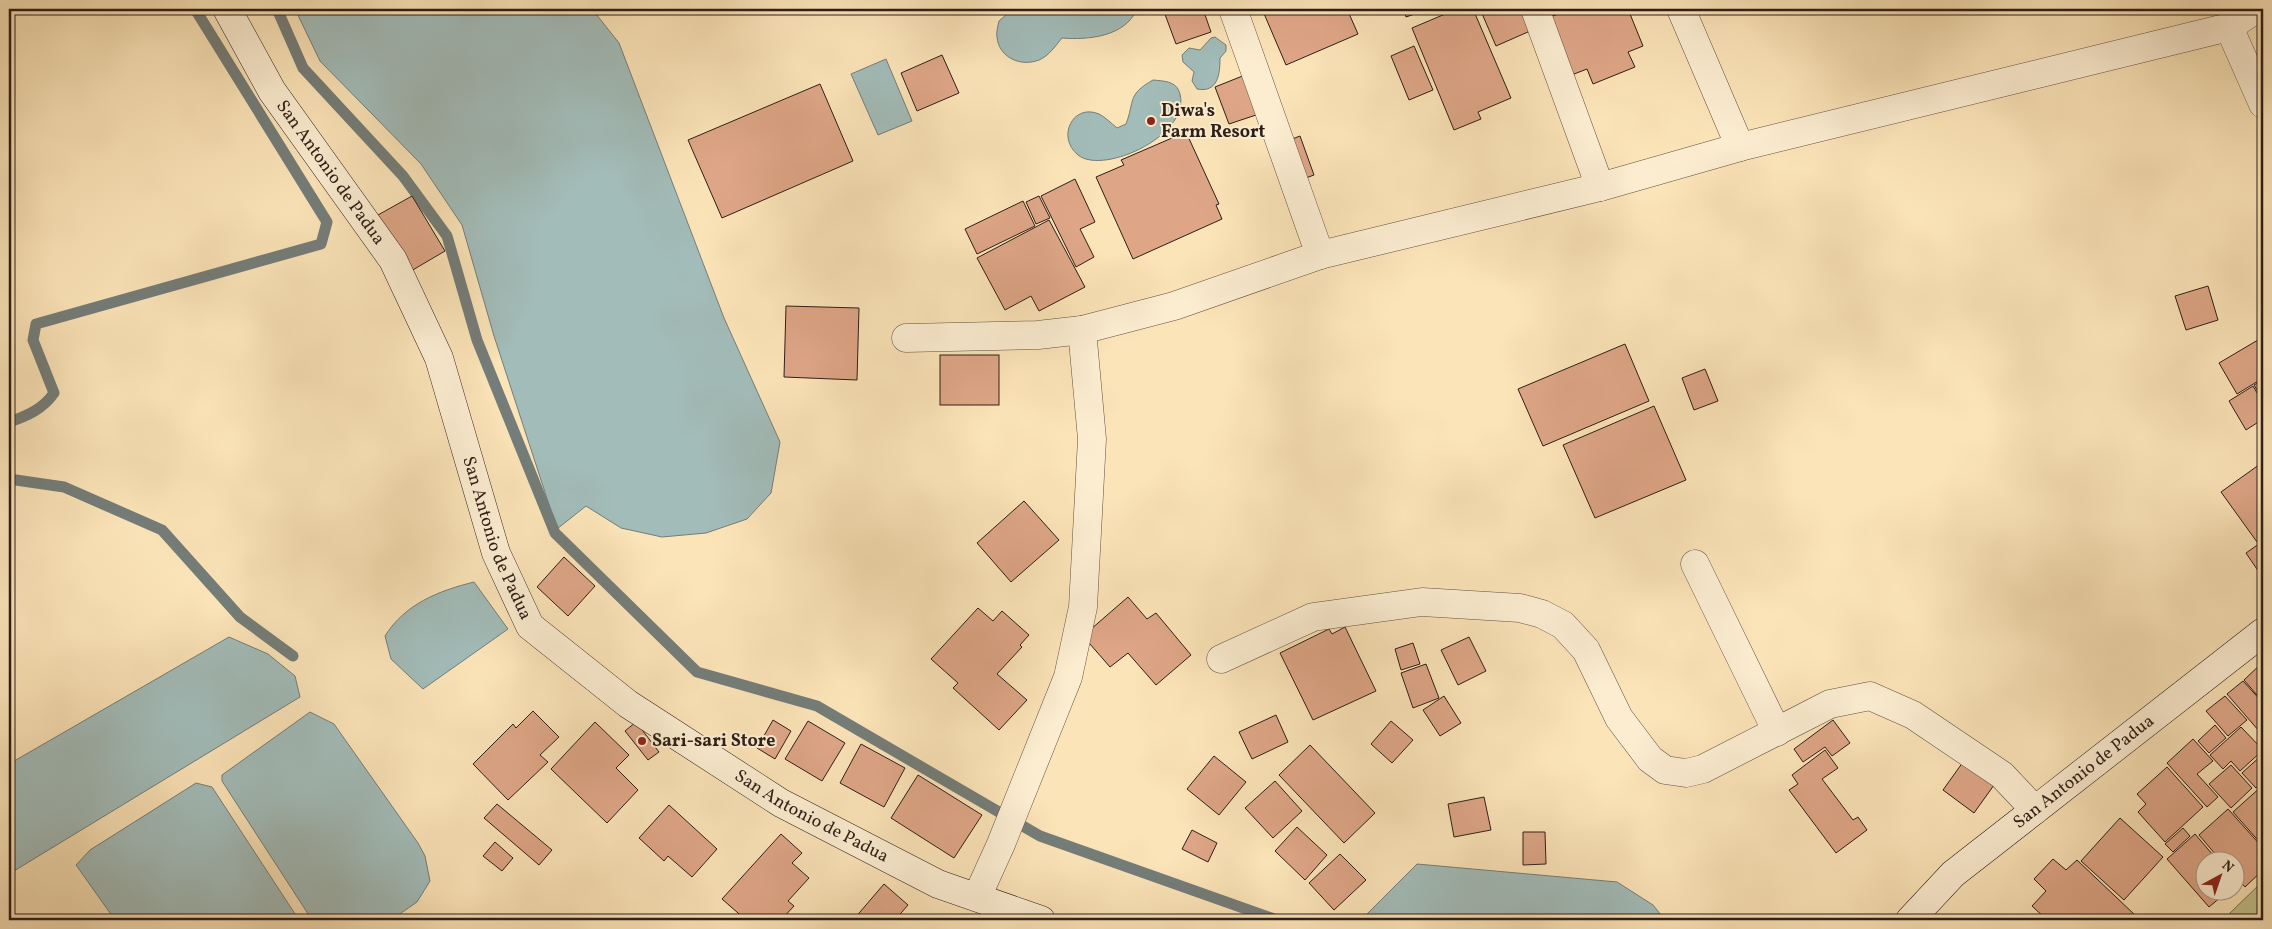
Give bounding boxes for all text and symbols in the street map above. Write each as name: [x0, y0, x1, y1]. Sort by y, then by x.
street label: San Antonio de Padua: [270, 95, 391, 250]
place label: Diwa's Farm Resort: [1161, 99, 1266, 145]
marker: Diwa's Farm Resort: [1145, 115, 1157, 127]
street label: San Antonio de Padua: [456, 453, 538, 624]
street label: San Antonio de Padua: [2008, 709, 2160, 835]
place label: Sari-sari Store: [652, 729, 775, 754]
marker: Sari-sari Store: [636, 735, 648, 747]
street label: San Antonio de Padua: [730, 764, 893, 869]
north arrow: [2194, 852, 2244, 902]
text: N: [2217, 857, 2237, 878]

